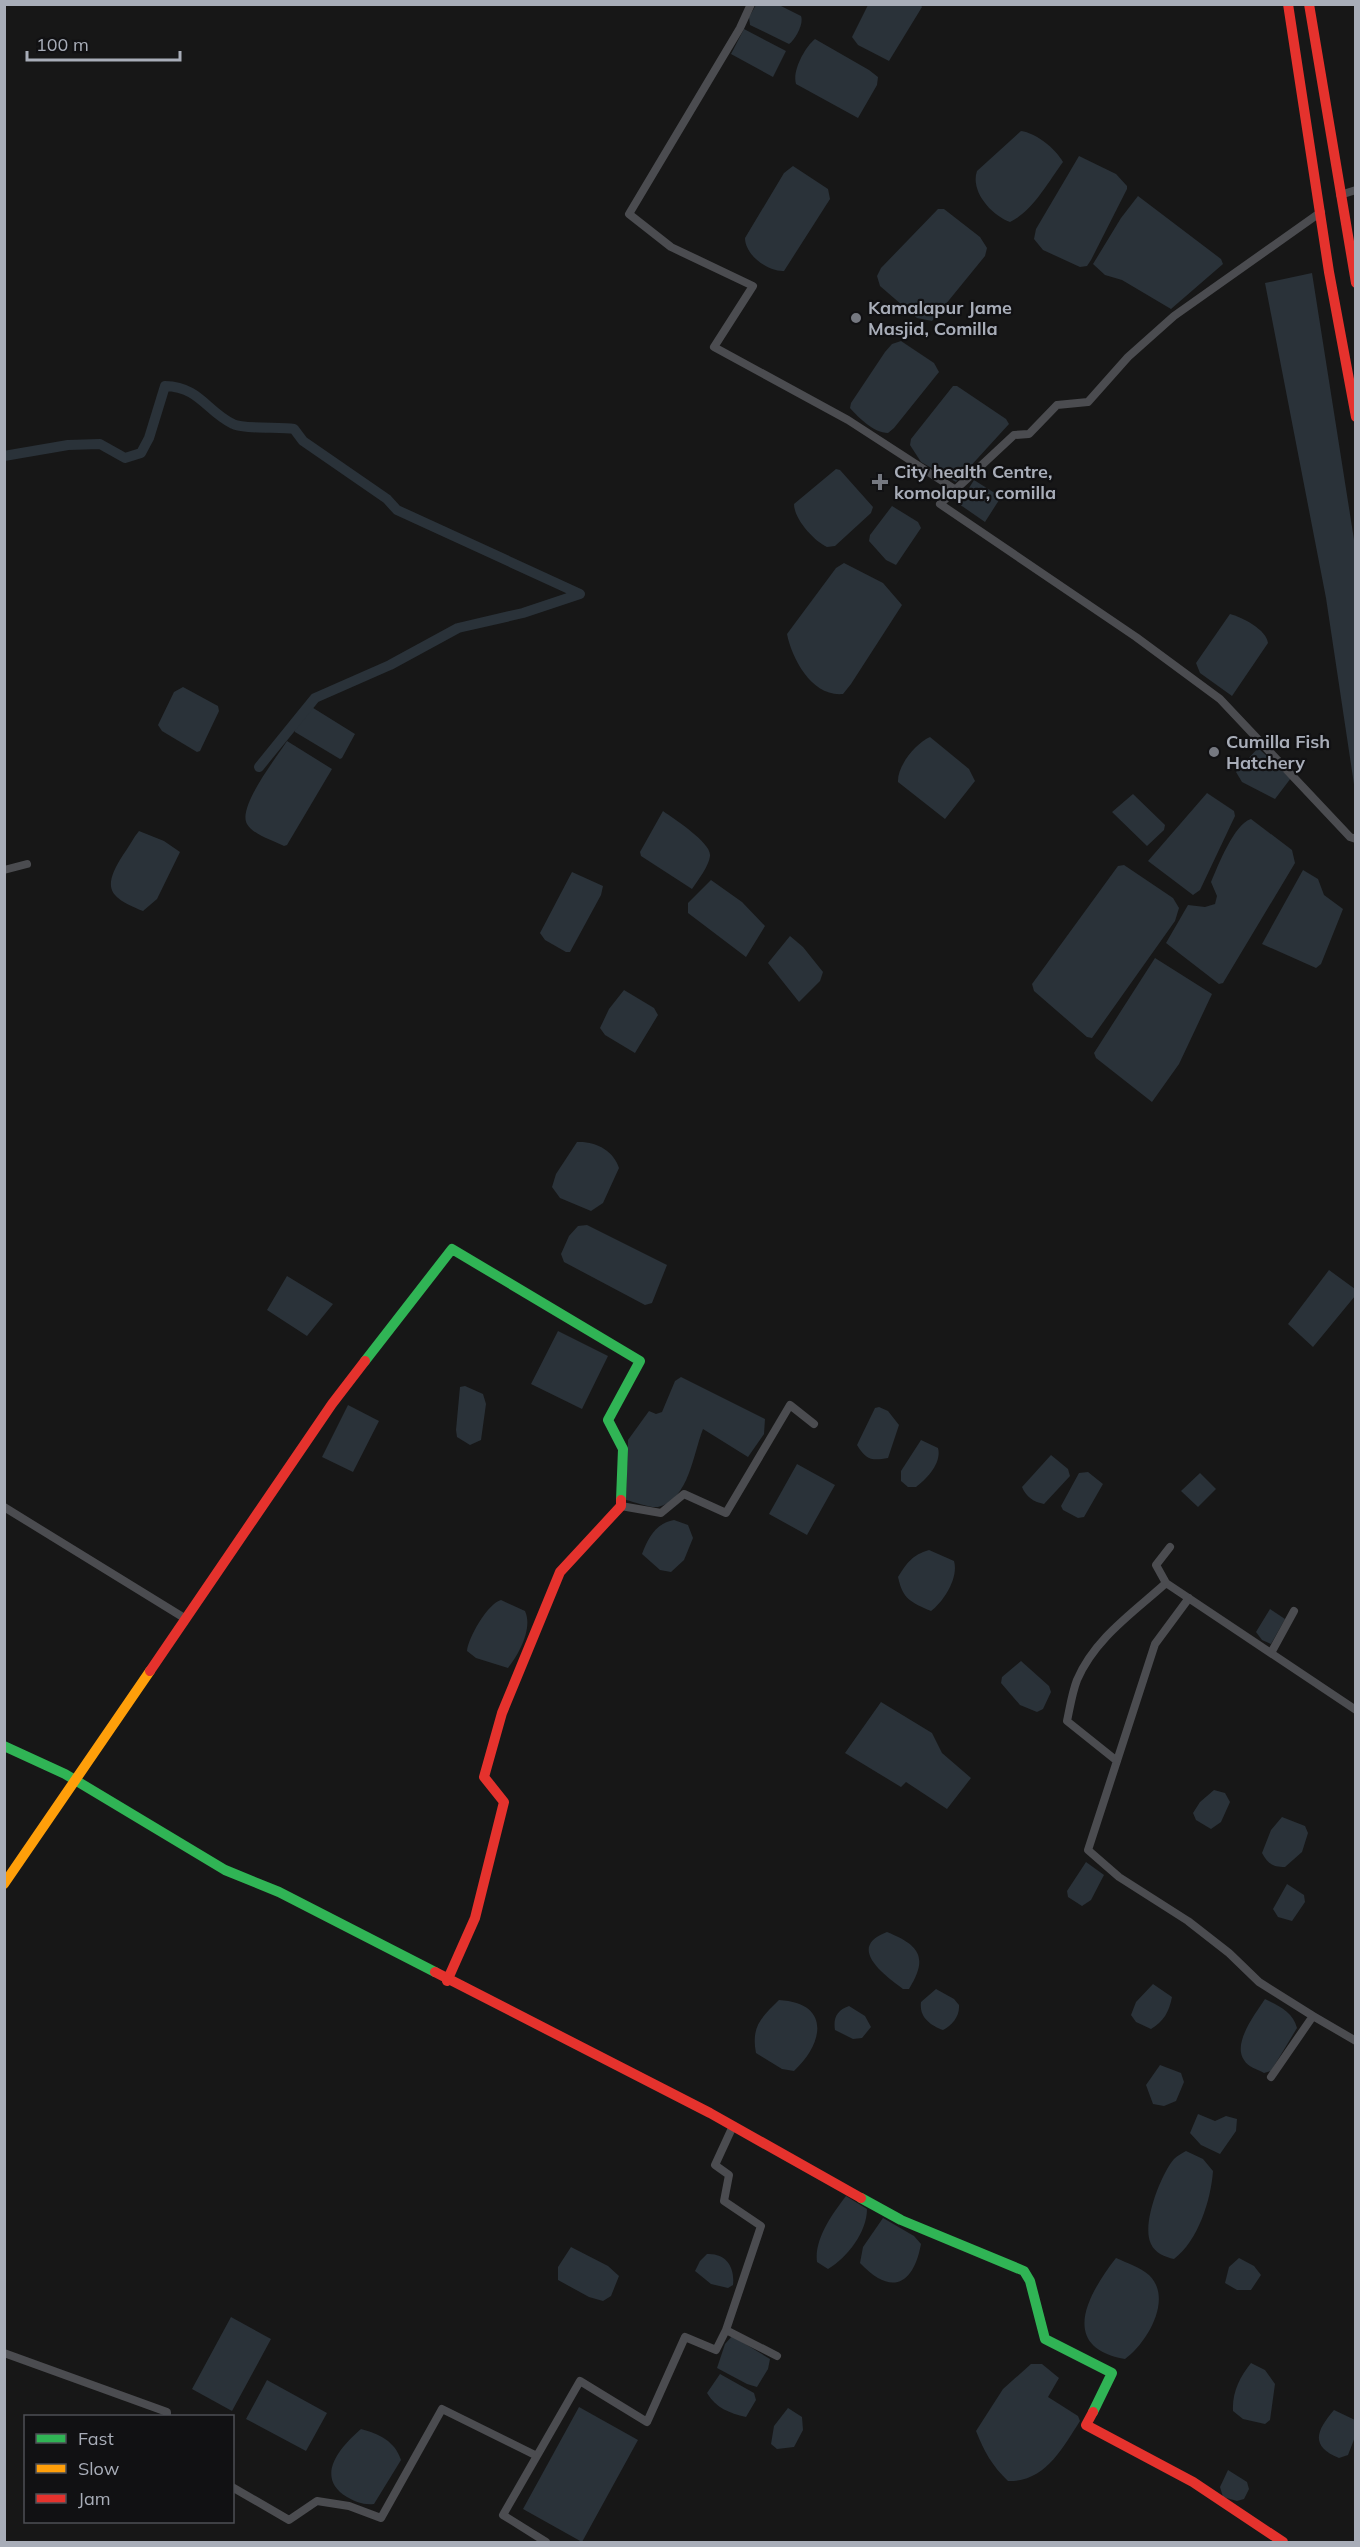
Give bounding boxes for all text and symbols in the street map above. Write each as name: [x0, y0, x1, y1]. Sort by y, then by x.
scale bar: [27, 24, 180, 62]
text: 100 m: [36, 33, 89, 56]
place label: Kamalapur Jame Masjid, Comilla: [868, 296, 1012, 340]
marker: Kamalapur Jame Masjid, Comilla: [849, 311, 863, 325]
place label: City health Centre, komolapur, comilla: [894, 460, 1056, 504]
marker: City health Centre, komolapur, comilla: [871, 473, 889, 491]
place label: Cumilla Fish Hatchery: [1226, 730, 1330, 774]
marker: Cumilla Fish Hatchery: [1207, 745, 1221, 759]
legend: [24, 2415, 234, 2523]
text: Fast: [78, 2427, 114, 2450]
text: Slow: [78, 2457, 120, 2480]
text: Jam: [78, 2487, 111, 2510]

